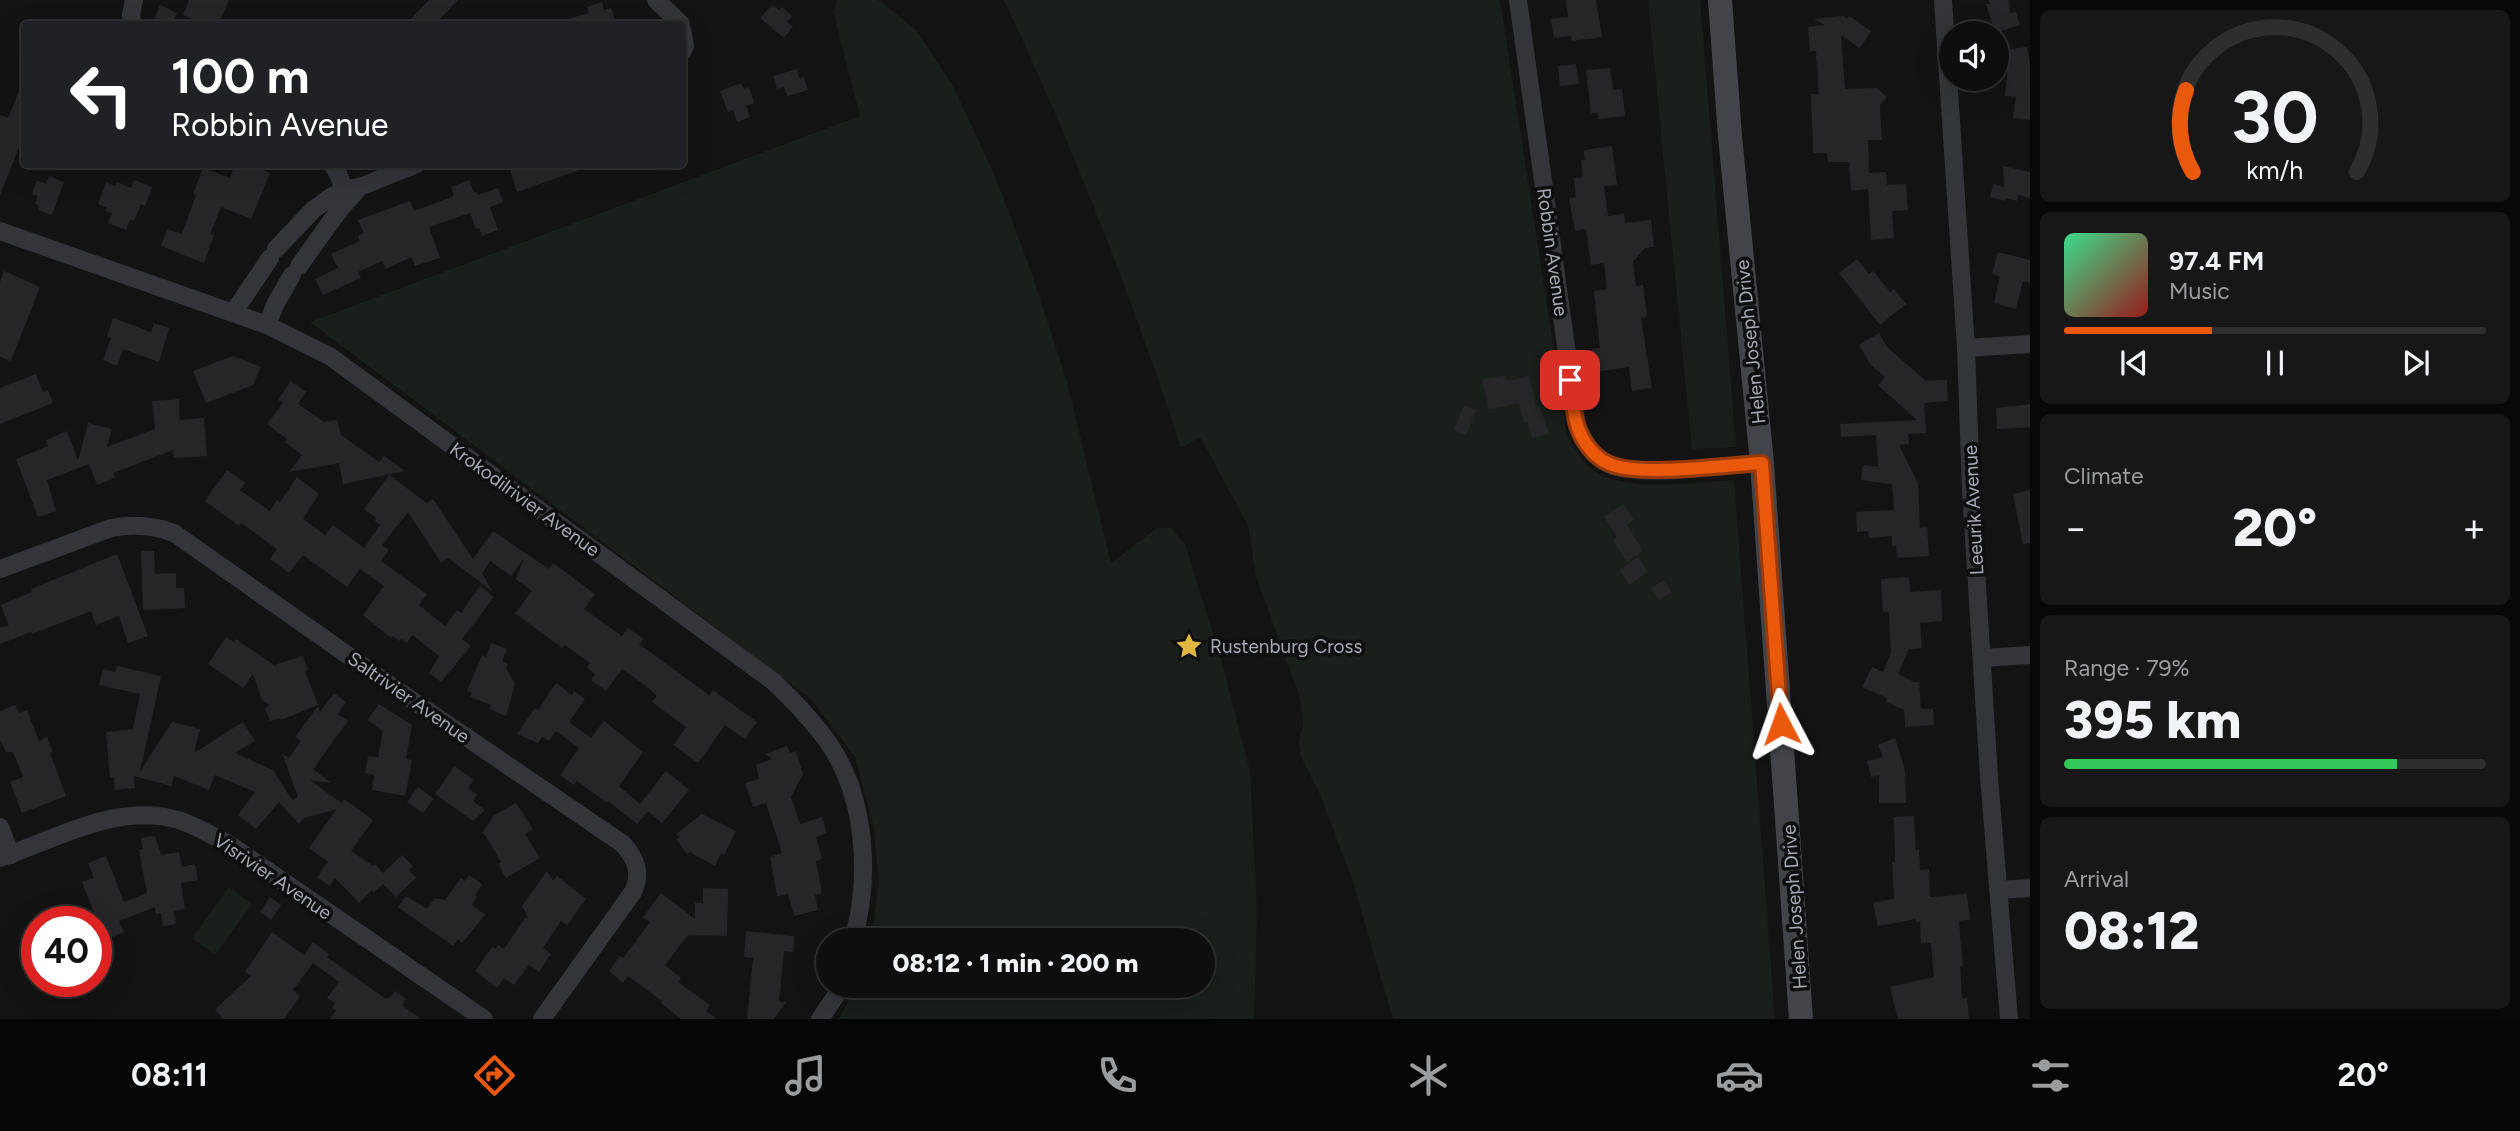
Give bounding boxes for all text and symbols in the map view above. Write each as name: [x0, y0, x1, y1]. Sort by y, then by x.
map controls: [1939, 21, 2009, 91]
button: sound: [1939, 21, 2009, 91]
text: 100 m: [171, 46, 310, 105]
icon: left: [56, 49, 147, 140]
text: 30: [2231, 73, 2319, 160]
text: Robbin Avenue: [171, 106, 389, 144]
text: km/h: [2246, 155, 2304, 185]
street label: Robbin Avenue: [1532, 187, 1573, 318]
text: 97.4 FM: [2169, 245, 2264, 277]
street label: Helen Joseph Drive: [1730, 259, 1771, 425]
text: Music: [2169, 277, 2230, 305]
icon: previous: [2115, 344, 2153, 382]
icon: pause: [2256, 344, 2294, 382]
icon: next: [2397, 344, 2435, 382]
pin: [1540, 350, 1600, 410]
icon: arrive: [1551, 361, 1589, 399]
street label: Krokodilrivier Avenue: [445, 437, 604, 561]
street label: Leeurik Avenue: [1959, 444, 1988, 576]
text: Climate: [2064, 462, 2143, 490]
text: 20°: [2233, 497, 2317, 559]
text: −: [2064, 505, 2088, 551]
text: +: [2462, 505, 2486, 551]
place icon: Rustenburg Cross: [1174, 631, 1204, 661]
place label: Rustenburg Cross: [1210, 635, 1362, 658]
street label: Saltrivier Avenue: [343, 647, 474, 748]
text: Range · 79%: [2064, 654, 2190, 682]
position arrow: [1744, 687, 1818, 761]
text: 395 km: [2064, 689, 2241, 751]
street label: Helen Joseph Drive: [1777, 824, 1812, 990]
street label: Visrivier Avenue: [209, 828, 336, 924]
text: Arrival: [2064, 865, 2129, 893]
text: 08:12: [2064, 900, 2199, 962]
speed limit sign: 40: [21, 906, 112, 997]
text: 08:12 · 1 min · 200 m: [893, 947, 1138, 979]
icon: directions: [470, 1051, 519, 1100]
icon: music: [781, 1051, 830, 1100]
icon: phone: [1093, 1051, 1142, 1100]
icon: climate: [1404, 1051, 1453, 1100]
icon: car: [1715, 1051, 1764, 1100]
icon: filters: [2026, 1051, 2075, 1100]
text: 08:11: [131, 1056, 208, 1094]
text: 20°: [2337, 1056, 2389, 1094]

